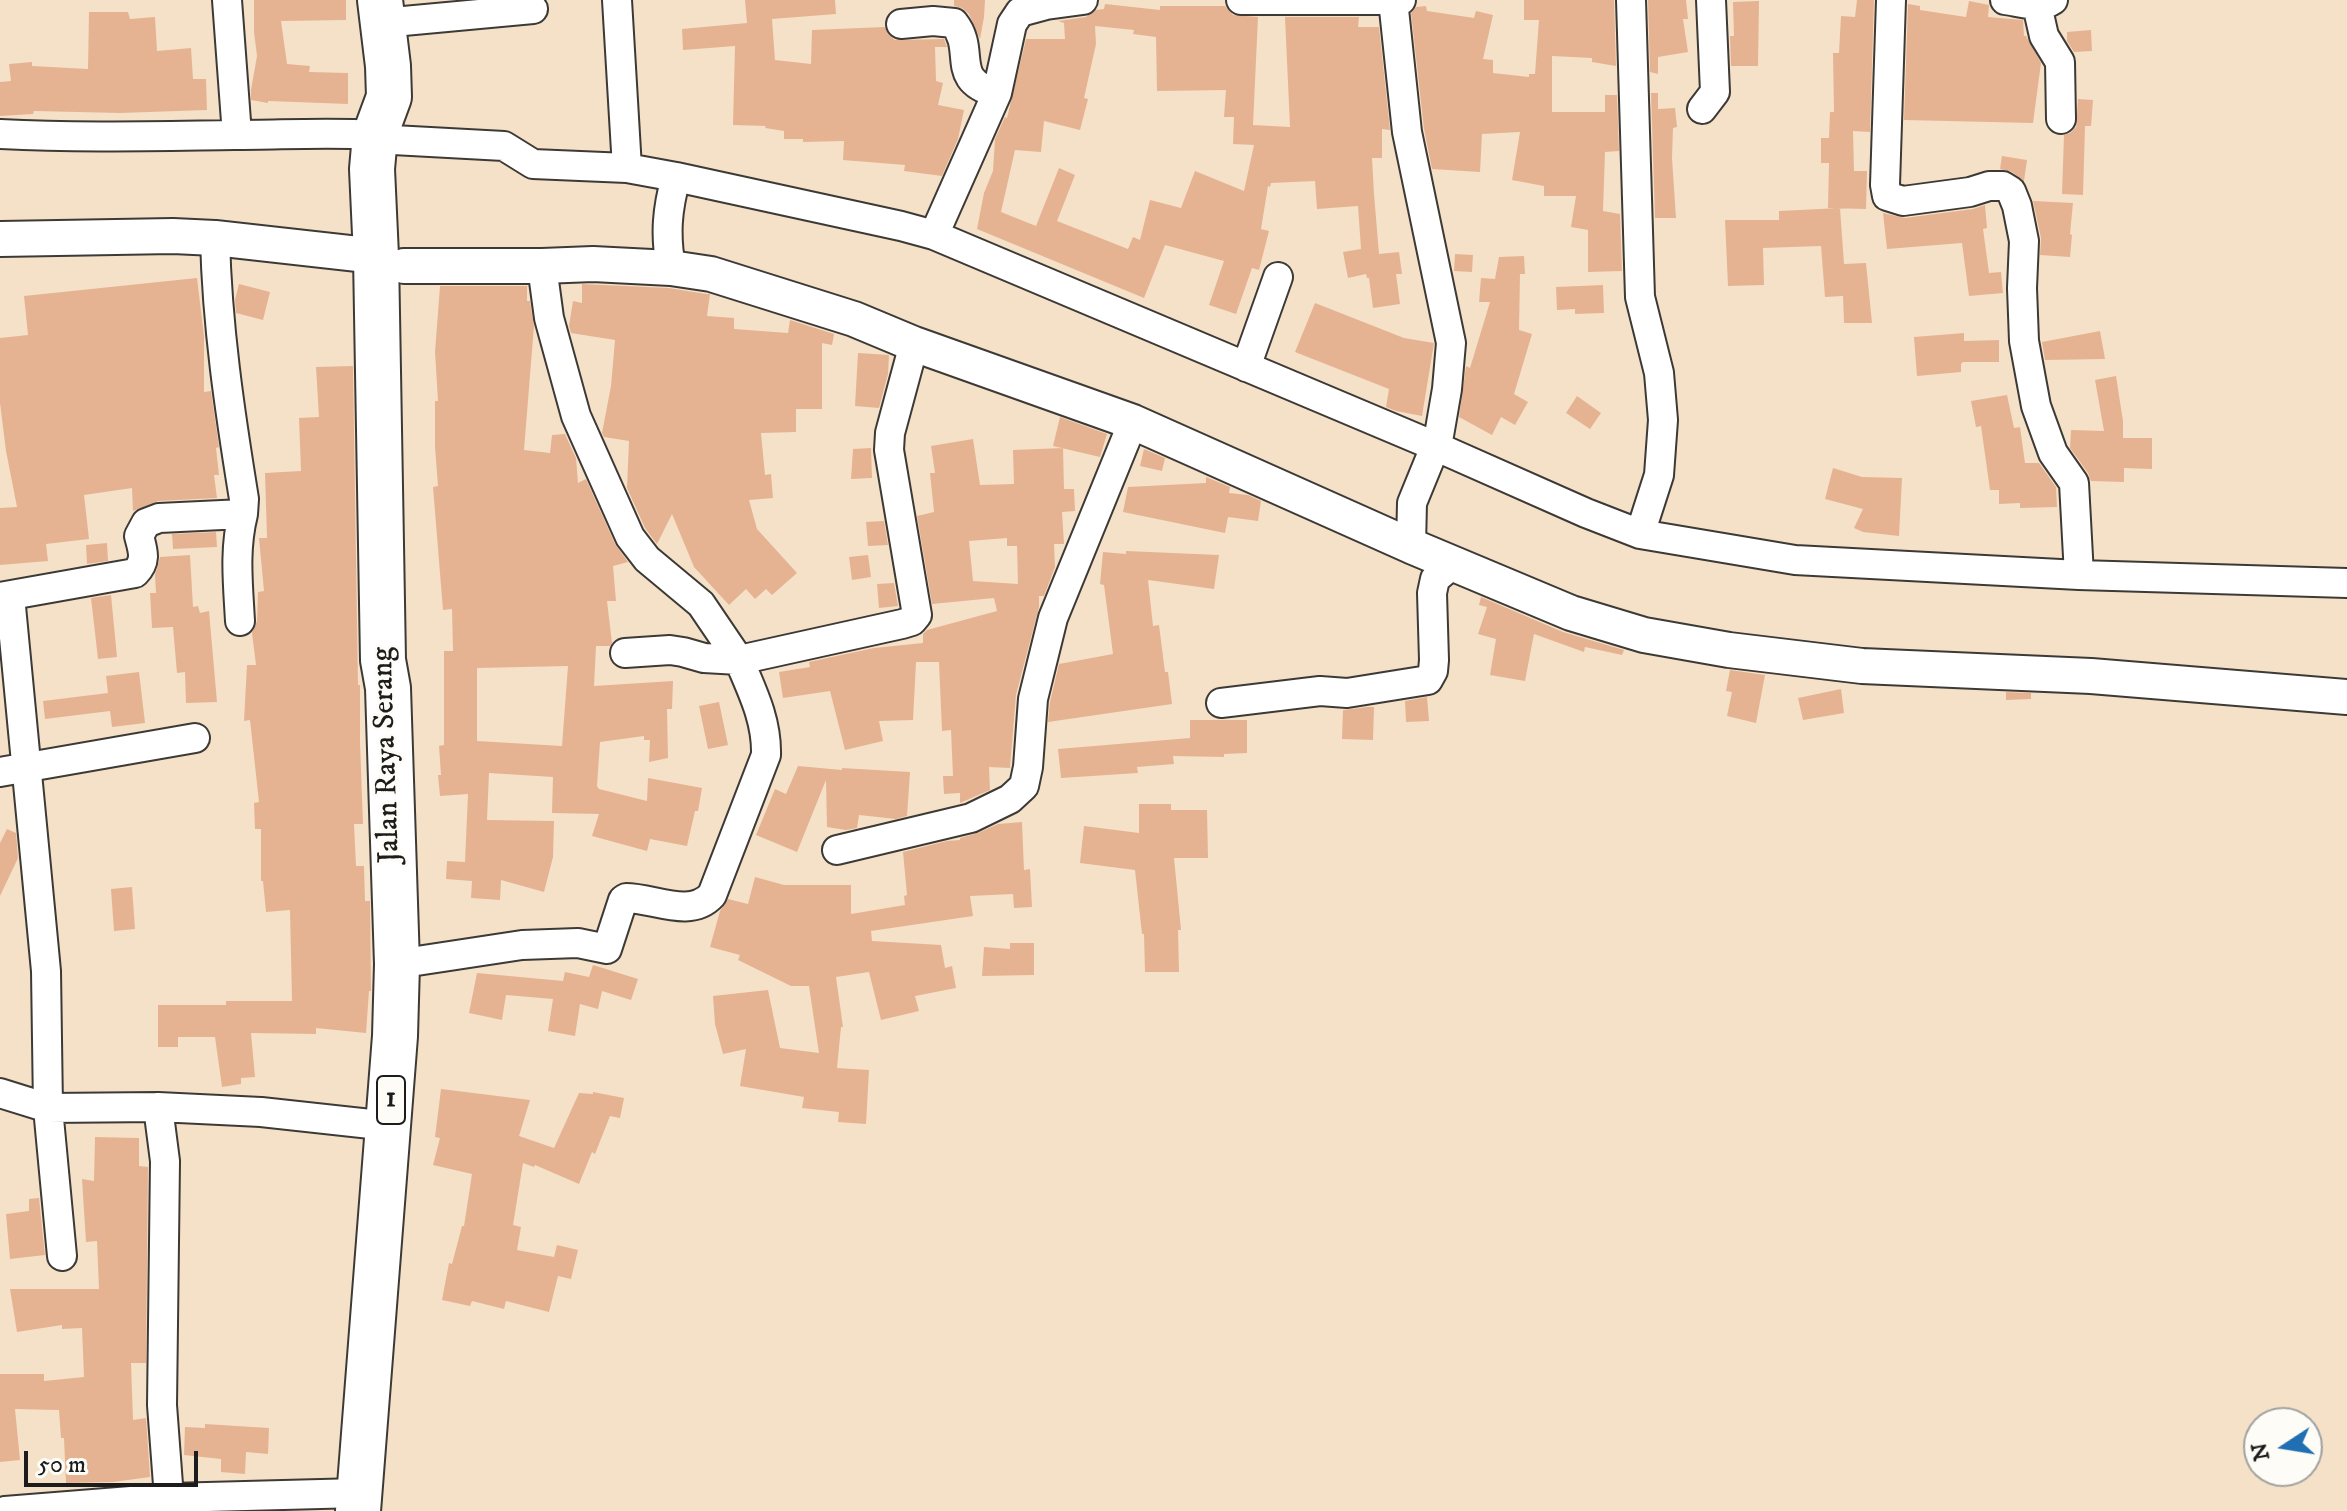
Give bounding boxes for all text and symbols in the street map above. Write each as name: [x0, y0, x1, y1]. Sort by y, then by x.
street label: Jalan Raya Serang: [366, 646, 410, 864]
road number: 1: [377, 1076, 405, 1124]
north arrow: [2243, 1407, 2323, 1487]
scale bar: [28, 1435, 202, 1485]
text: N: [2246, 1440, 2276, 1463]
text: 50 m: [38, 1450, 86, 1480]

